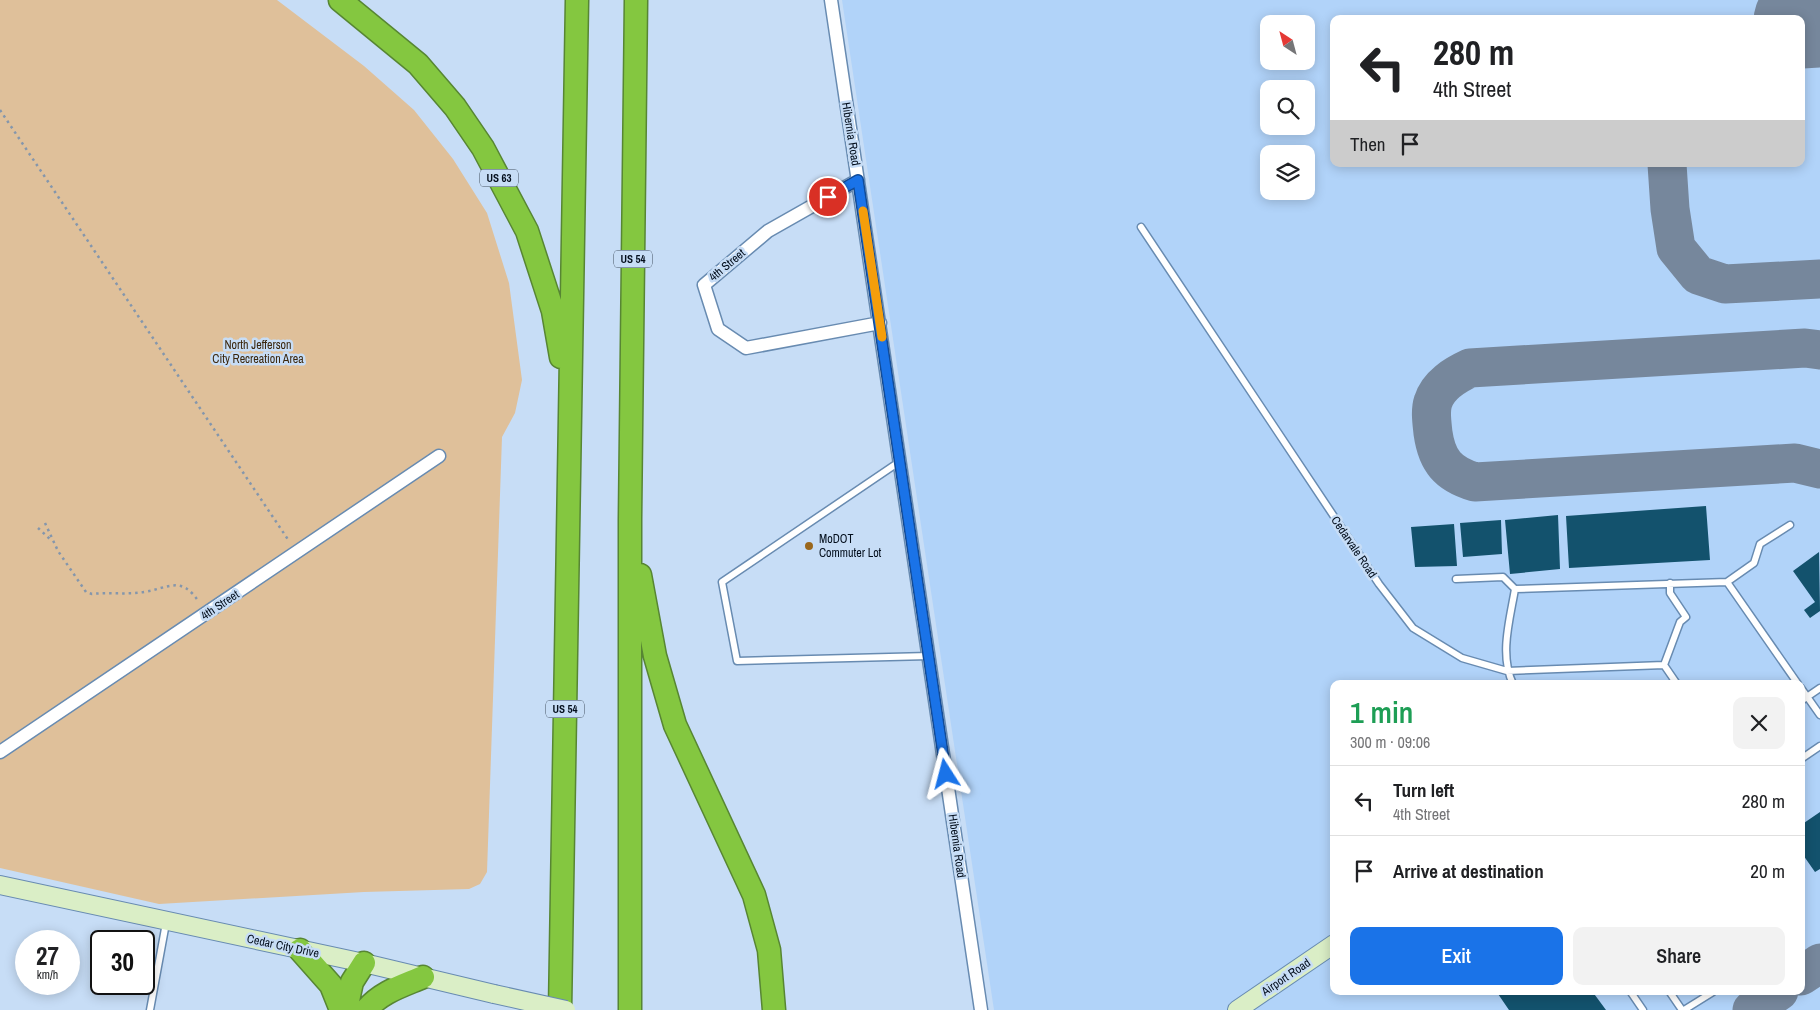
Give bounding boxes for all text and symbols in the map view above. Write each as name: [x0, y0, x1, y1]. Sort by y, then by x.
north arrow: [1260, 15, 1315, 70]
map controls: [1260, 15, 1315, 200]
text: 280 m: [1433, 29, 1514, 76]
icon: left: [1350, 35, 1415, 100]
text: 4th Street: [1433, 74, 1511, 104]
button: search: [1260, 80, 1315, 135]
street label: Hibernia Road: [838, 101, 864, 167]
icon: arrive: [1396, 130, 1424, 158]
text: Then: [1350, 131, 1386, 157]
button: layers: [1260, 145, 1315, 200]
road number: US 63: [480, 170, 518, 187]
pin: [807, 176, 849, 218]
icon: arrive: [814, 183, 842, 211]
street label: 4th Street: [706, 245, 749, 285]
road number: US 54: [614, 250, 652, 268]
park label: North Jefferson City Recreation Area: [212, 337, 304, 367]
street label: Cedarvale Road: [1327, 513, 1381, 581]
place label: MoDOT Commuter Lot: [819, 531, 882, 561]
marker: MoDOT Commuter Lot: [803, 540, 815, 552]
street label: 4th Street: [198, 586, 242, 624]
text: 1 min: [1350, 692, 1413, 732]
button: close: [1733, 697, 1785, 749]
road number: US 54: [546, 701, 584, 718]
text: 300 m · 09:06: [1350, 731, 1430, 753]
position arrow: [919, 747, 971, 799]
text: Turn left: [1393, 777, 1454, 803]
icon: left: [1350, 787, 1378, 815]
text: 280 m: [1742, 788, 1785, 814]
text: 4th Street: [1393, 803, 1450, 825]
street label: Hibernia Road: [945, 813, 969, 879]
icon: arrive: [1350, 857, 1378, 885]
text: Arrive at destination: [1393, 858, 1544, 884]
text: 20 m: [1750, 858, 1785, 884]
button: Exit: [1350, 927, 1563, 985]
button: Share: [1573, 927, 1785, 985]
speed limit sign: 30: [90, 930, 155, 995]
street label: Cedar City Drive: [245, 931, 321, 961]
text: 27: [36, 939, 59, 973]
street label: Airport Road: [1258, 955, 1314, 1000]
text: km/h: [37, 967, 58, 983]

